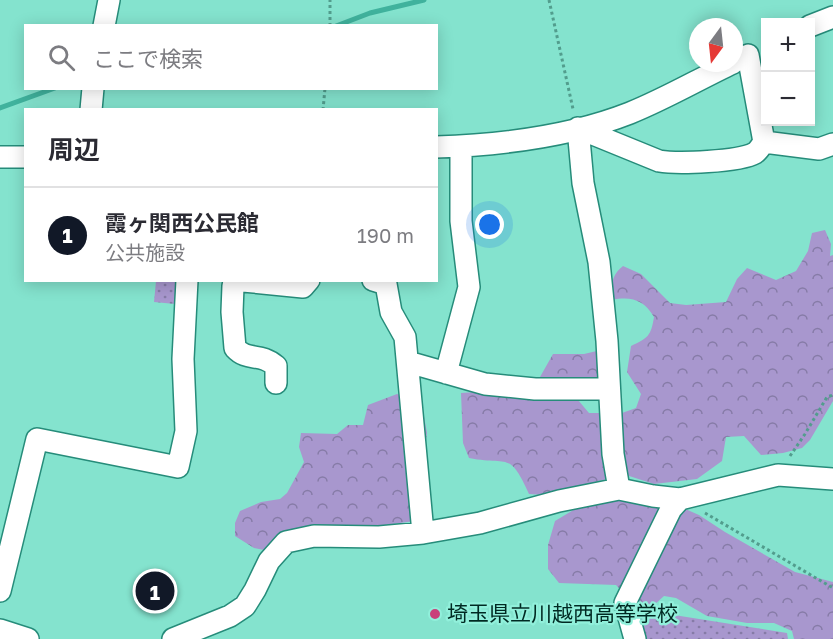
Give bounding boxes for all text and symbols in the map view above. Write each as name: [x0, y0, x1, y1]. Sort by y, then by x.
north arrow: [689, 18, 743, 72]
map controls: [761, 18, 815, 126]
button: +: [761, 18, 815, 72]
search box: [24, 24, 438, 90]
icon: search: [45, 41, 78, 74]
text: ここで検索: [93, 45, 203, 72]
button: −: [761, 72, 815, 126]
text: 周辺: [48, 134, 100, 165]
text: 霞ヶ関西公民館: [105, 209, 259, 236]
your location: [475, 210, 504, 239]
text: 1: [62, 223, 73, 247]
text: 190 m: [357, 223, 414, 247]
text: 公共施設: [105, 240, 185, 264]
pin: 1: [136, 568, 174, 614]
place label: 埼玉県立川越西高等学校: [447, 600, 678, 626]
marker: 埼玉県立川越西高等学校: [428, 607, 442, 621]

